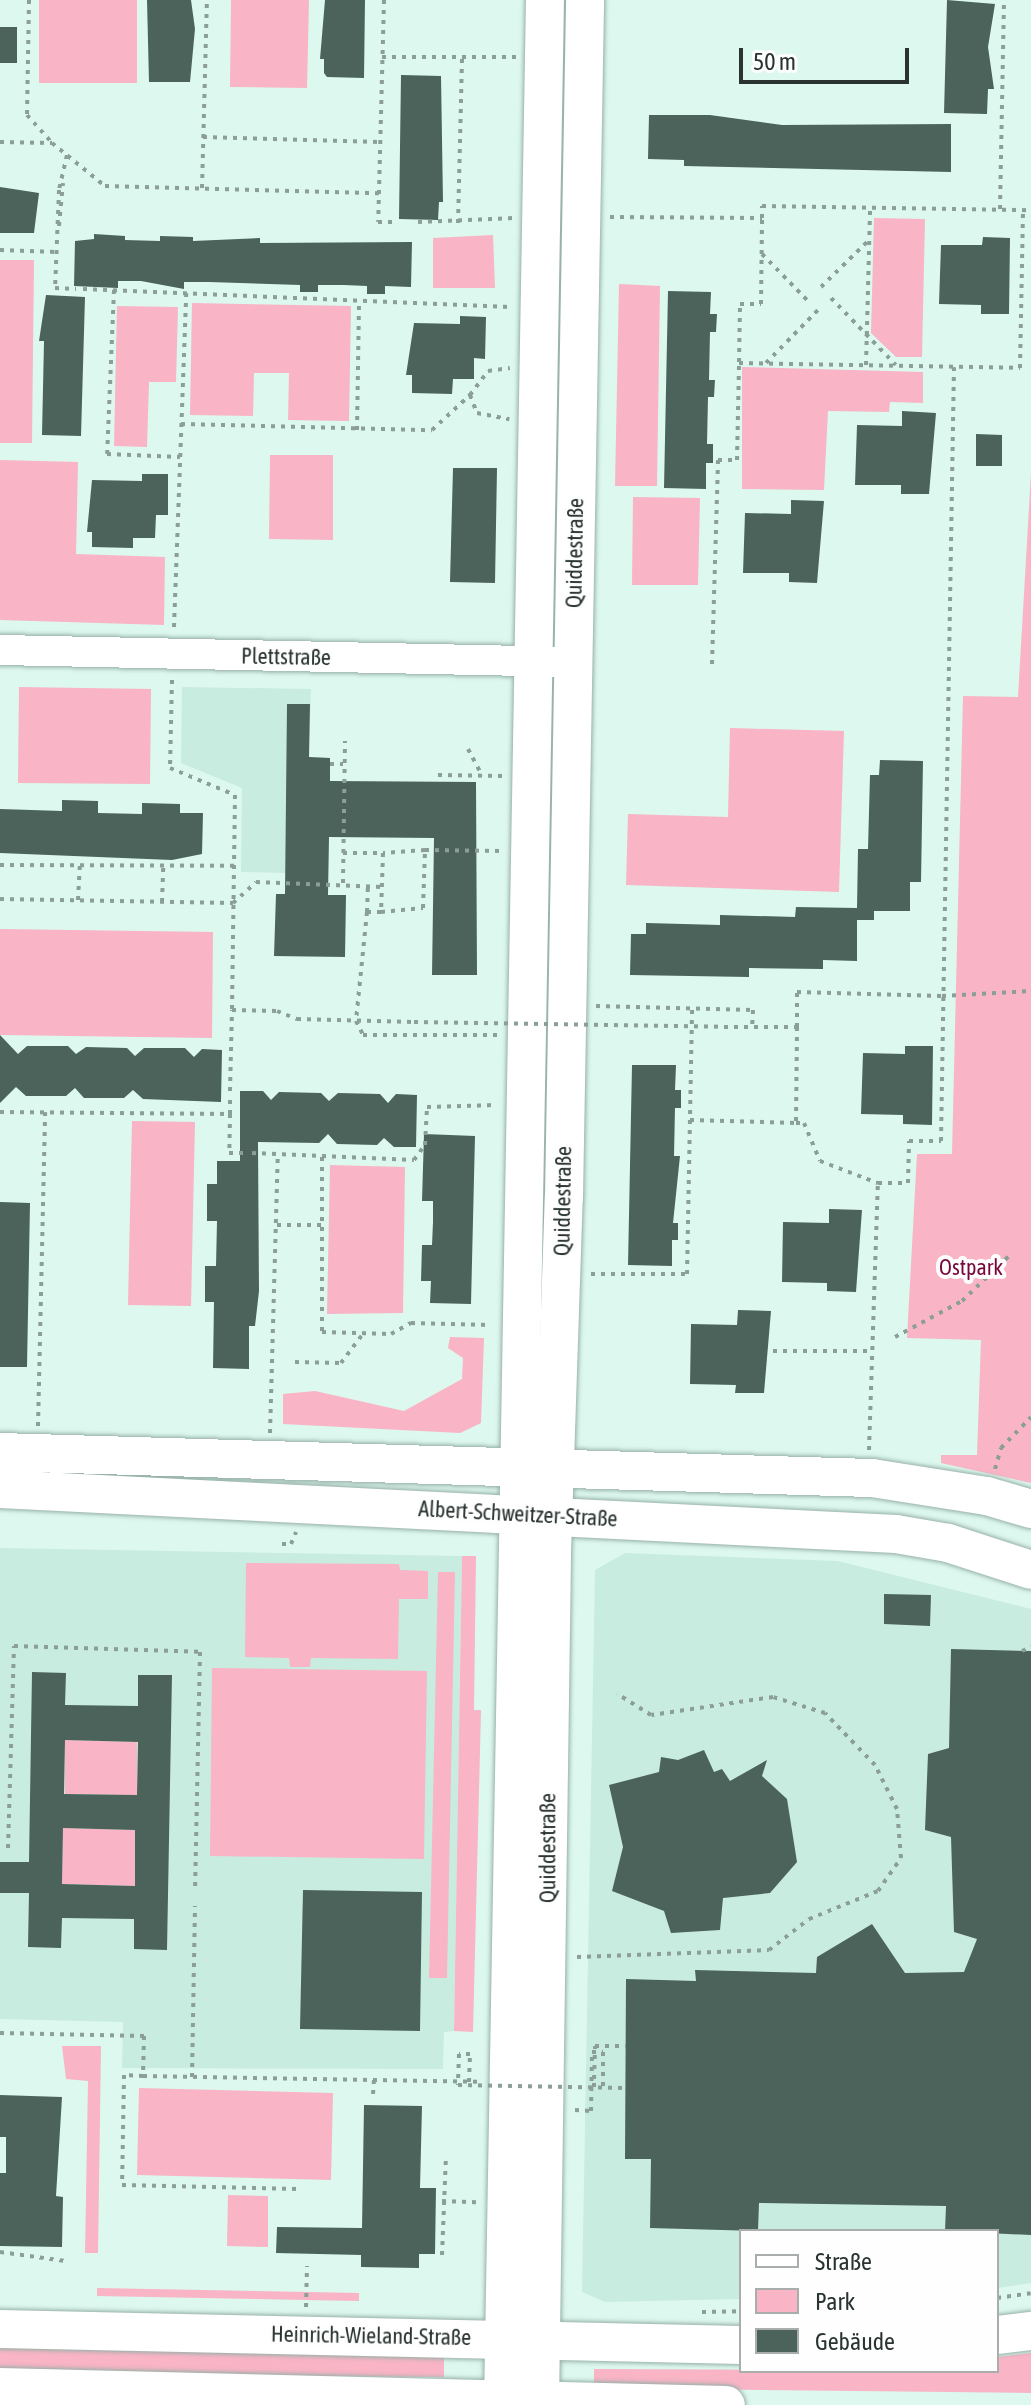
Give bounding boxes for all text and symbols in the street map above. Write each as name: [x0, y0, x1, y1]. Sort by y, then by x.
scale bar: [743, 32, 913, 82]
text: 50 m: [753, 48, 796, 75]
street label: Quiddestraße: [561, 498, 589, 608]
street label: Plettstraße: [241, 643, 331, 671]
street label: Quiddestraße: [549, 1146, 577, 1256]
park label: Ostpark: [939, 1255, 1003, 1281]
street label: Albert-Schweitzer-Straße: [418, 1496, 618, 1532]
street label: Quiddestraße: [535, 1793, 561, 1903]
legend: [739, 2229, 999, 2373]
text: Straße: [815, 2248, 872, 2275]
text: Park: [815, 2288, 855, 2315]
street label: Heinrich-Wieland-Straße: [271, 2321, 471, 2351]
text: Gebäude: [815, 2328, 895, 2355]

